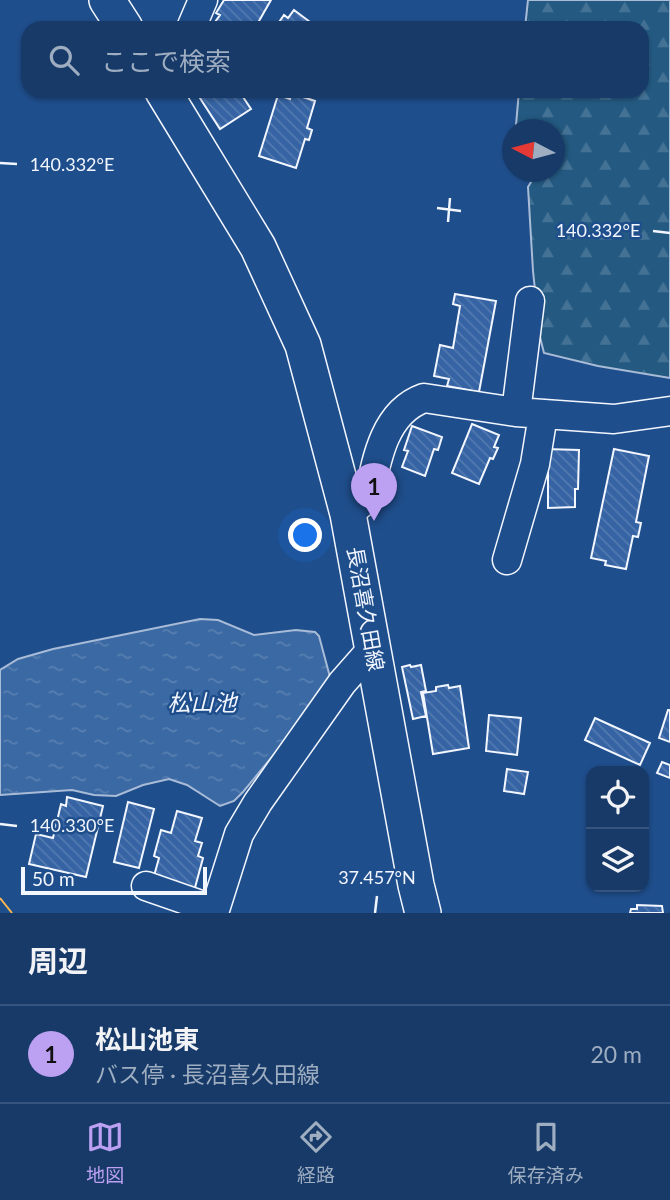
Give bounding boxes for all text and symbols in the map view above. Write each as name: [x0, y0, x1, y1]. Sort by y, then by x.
search box: [21, 21, 649, 98]
icon: search: [45, 41, 83, 79]
text: ここで検索: [101, 45, 231, 77]
north arrow: [502, 119, 565, 182]
text: 140.332°E: [30, 153, 114, 175]
text: 140.332°E: [556, 219, 640, 241]
pin: 1: [351, 463, 397, 521]
your location: [288, 518, 322, 552]
street label: 長沼喜久田線: [343, 545, 390, 673]
water label: 松山池: [168, 688, 239, 716]
map controls: [586, 766, 649, 892]
button: locate: [586, 766, 649, 829]
text: 140.330°E: [30, 814, 114, 836]
button: layers: [586, 829, 649, 892]
scale bar: [21, 864, 206, 896]
text: 37.457°N: [338, 866, 416, 888]
text: 50 m: [32, 867, 75, 890]
text: 周辺: [28, 942, 88, 978]
text: 松山池東: [95, 1023, 199, 1055]
text: 1: [44, 1040, 58, 1068]
text: 20 m: [591, 1040, 642, 1068]
text: バス停 · 長沼喜久田線: [95, 1060, 320, 1088]
tab: 地図: [86, 1118, 124, 1187]
tab: 経路: [297, 1118, 335, 1187]
tab: 保存済み: [508, 1118, 584, 1187]

